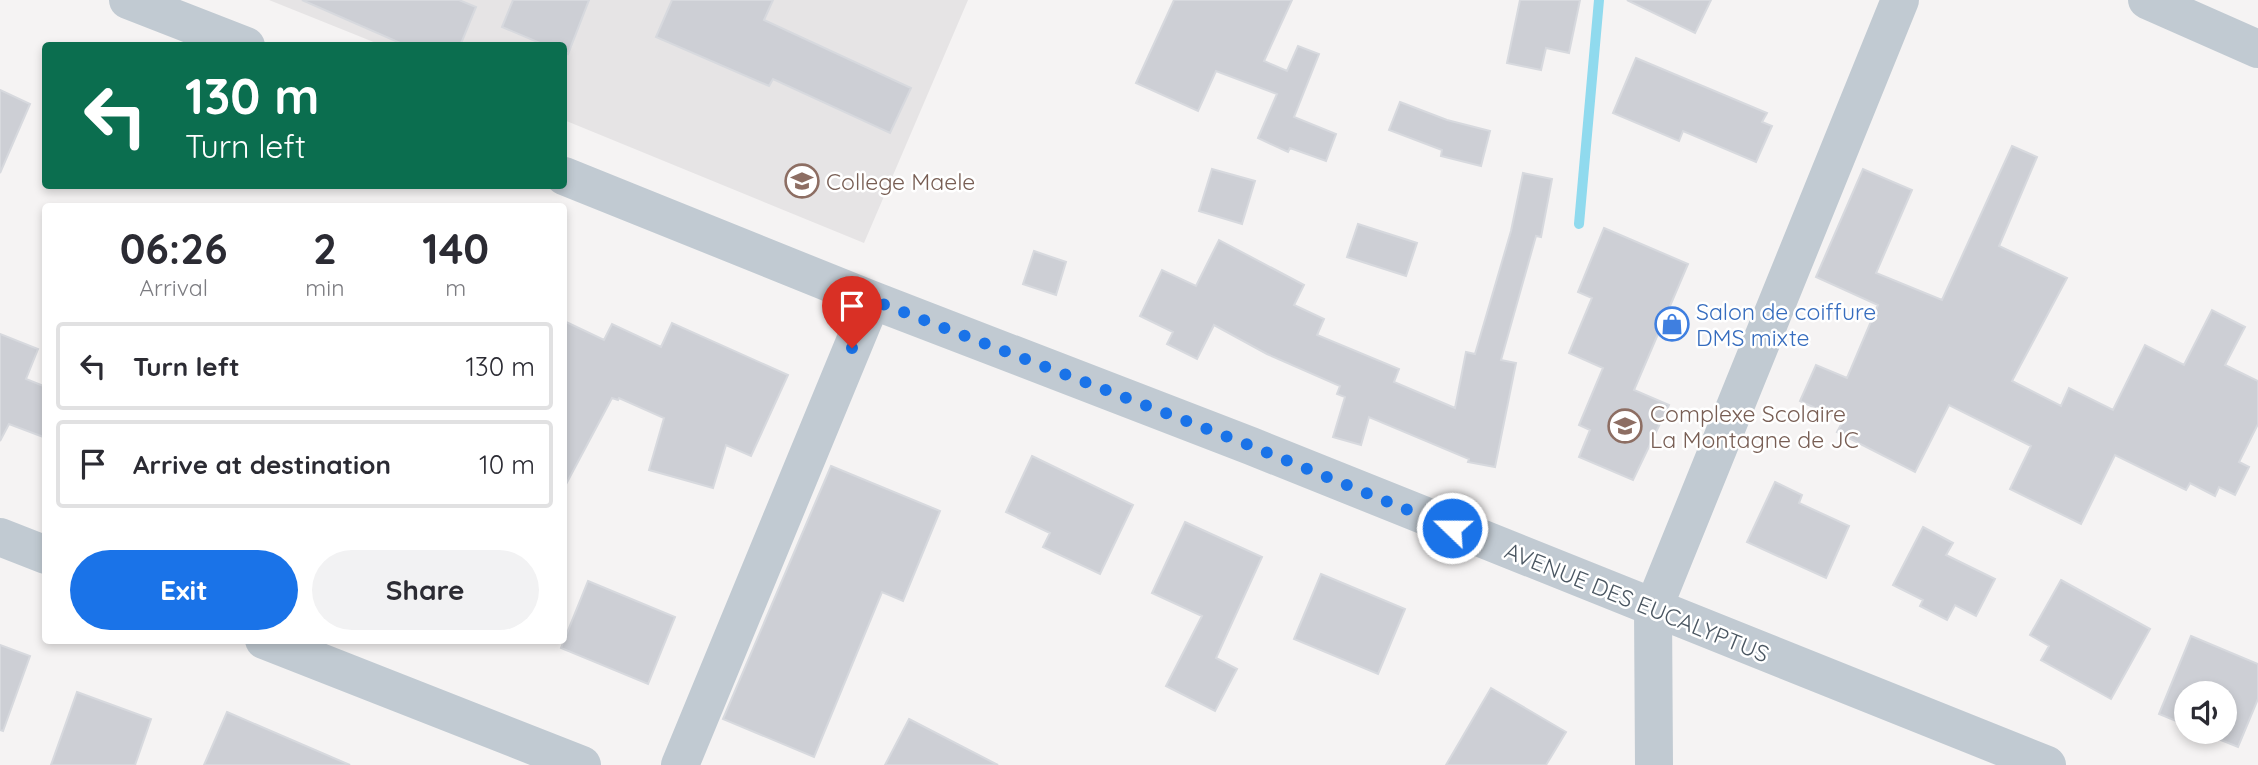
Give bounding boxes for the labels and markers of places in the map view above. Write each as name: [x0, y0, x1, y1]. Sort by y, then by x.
school or university icon: College Maele: [783, 162, 821, 200]
place label: College Maele: [826, 167, 975, 196]
pin: [822, 276, 882, 348]
place label: Salon de coiffure DMS mixte: [1696, 297, 1876, 352]
shop icon: Salon de coiffure DMS mixte: [1653, 305, 1691, 343]
place label: Complexe Scolaire La Montagne de JC: [1650, 399, 1859, 454]
school or university icon: Complexe Scolaire La Montagne de JC: [1606, 407, 1644, 445]

